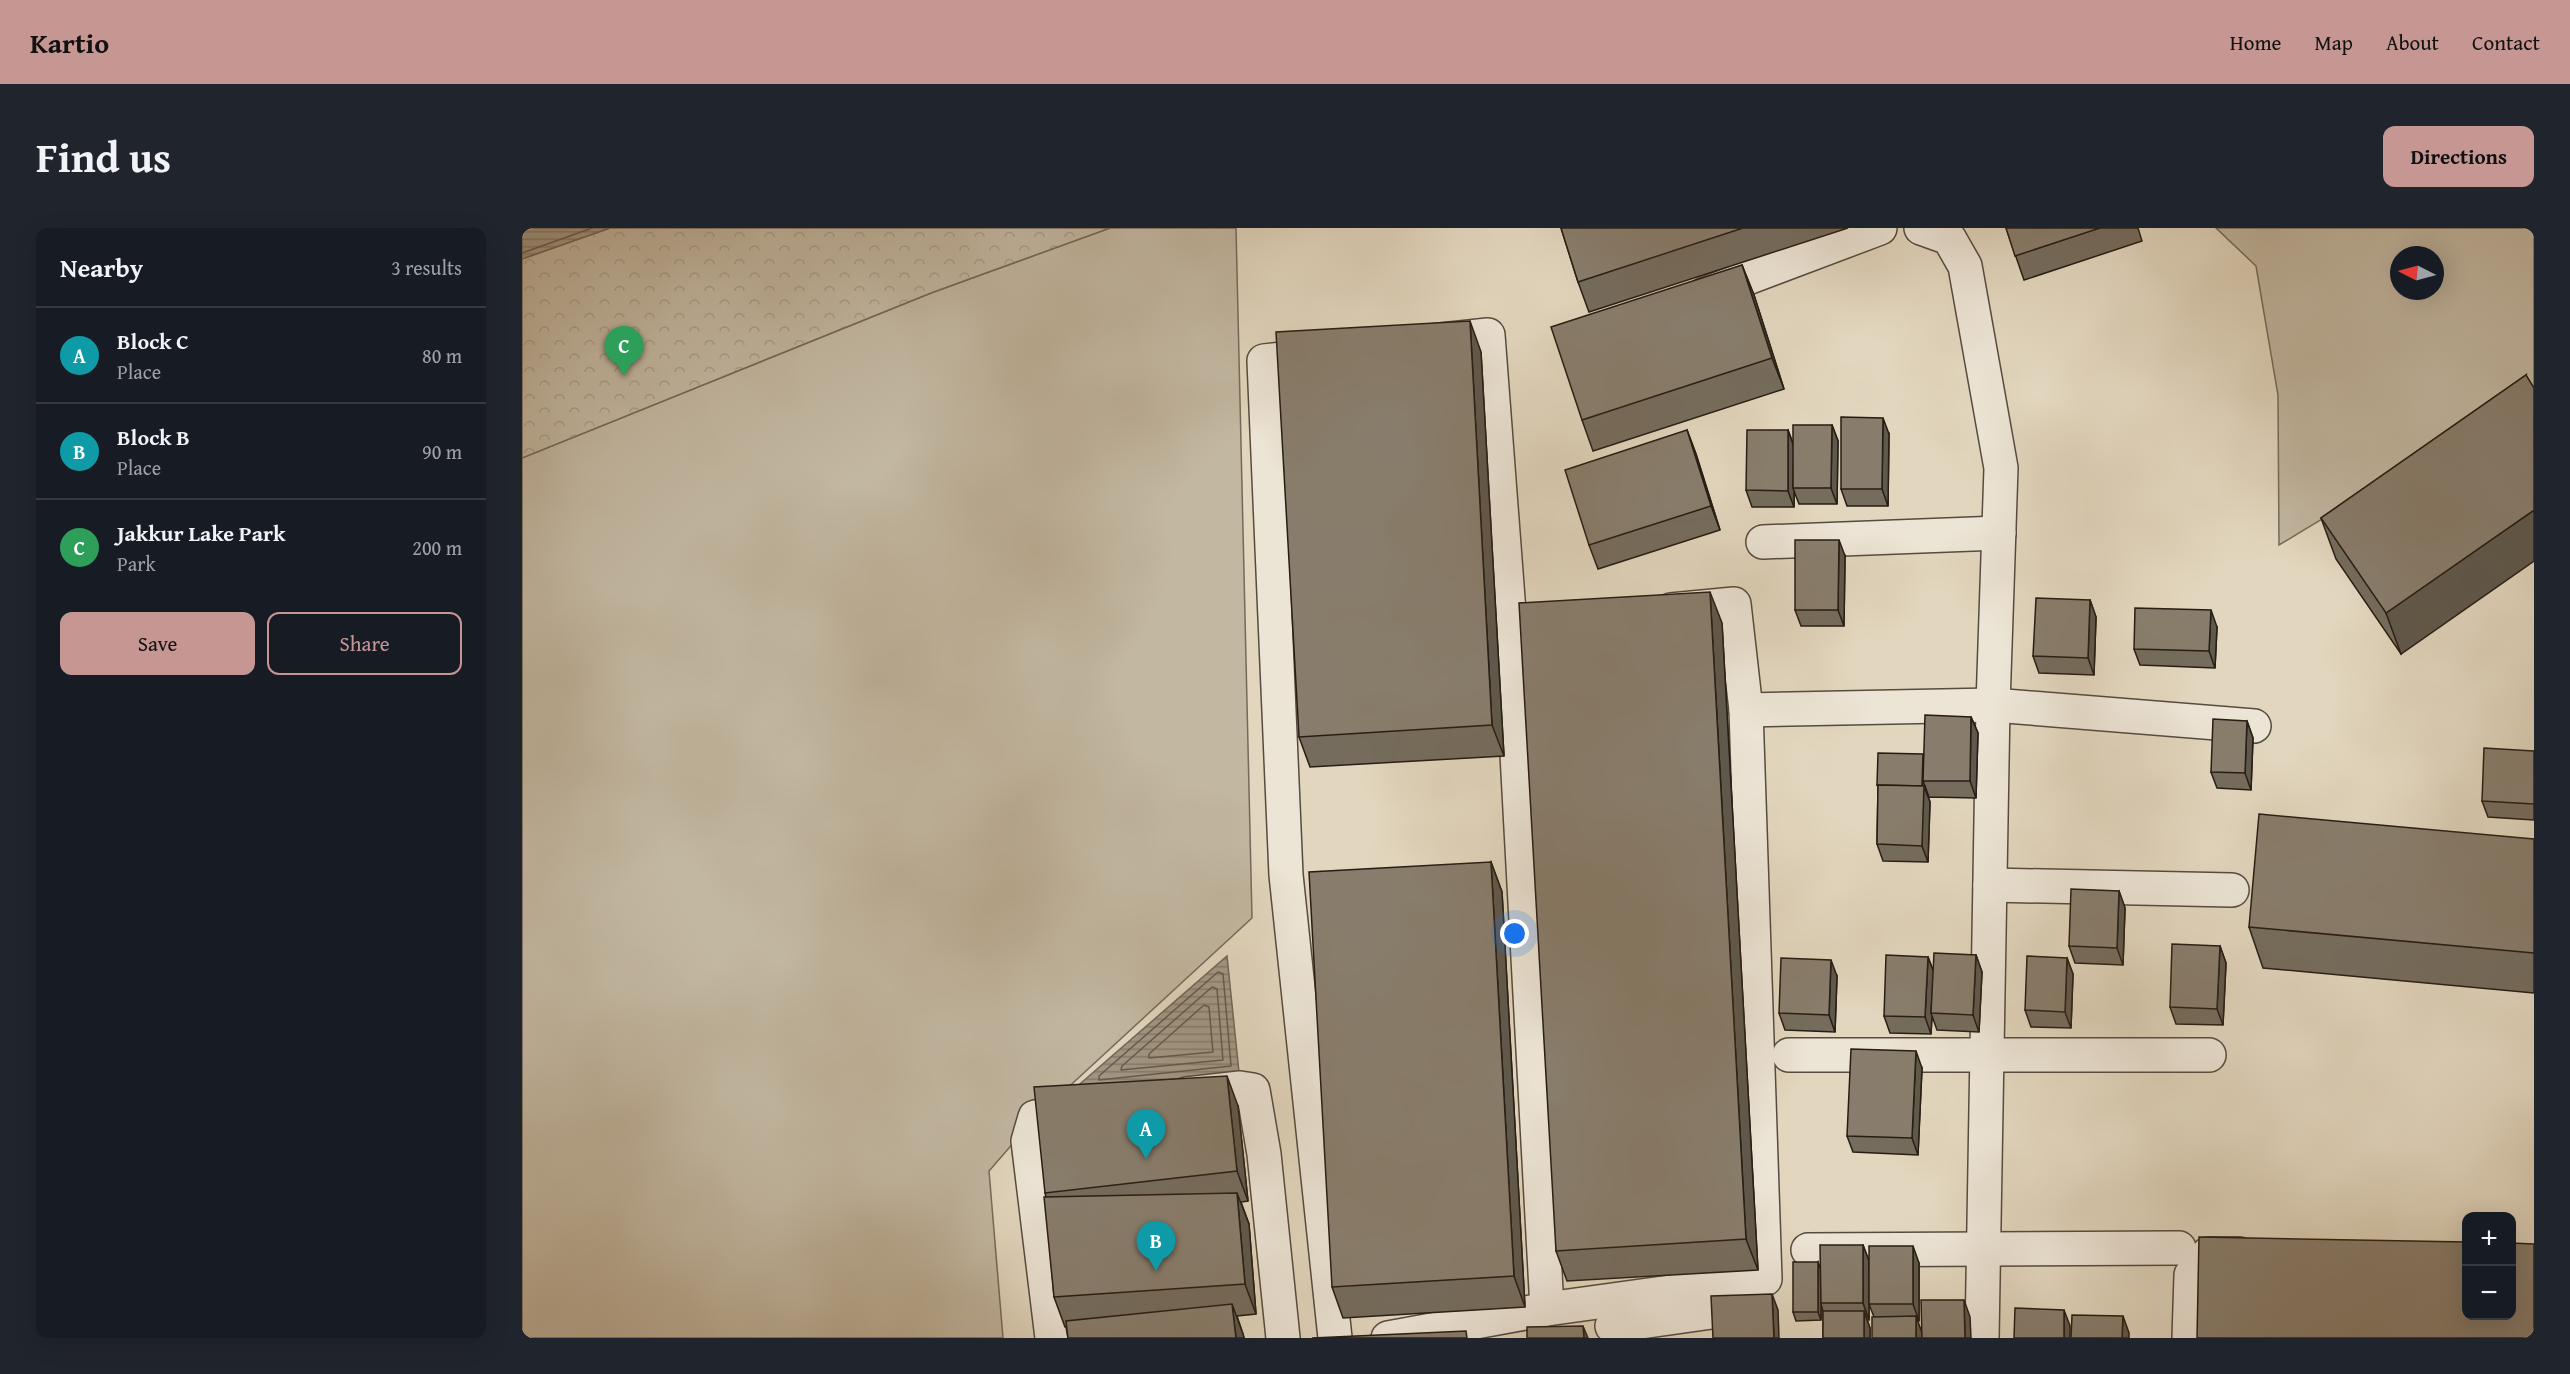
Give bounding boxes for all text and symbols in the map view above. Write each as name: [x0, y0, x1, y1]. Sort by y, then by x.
text: Kartio: [30, 22, 109, 63]
text: Home: [2230, 27, 2281, 58]
text: Map: [2314, 27, 2353, 58]
text: About: [2386, 27, 2439, 58]
text: Contact: [2472, 27, 2540, 58]
text: Find us: [36, 126, 171, 187]
button: Directions: [2383, 126, 2534, 187]
north arrow: [2390, 246, 2444, 300]
text: Nearby: [60, 248, 143, 287]
text: 3 results: [391, 253, 462, 282]
text: Block C: [117, 325, 189, 357]
pin: C: [604, 326, 644, 376]
text: A: [73, 341, 86, 370]
text: 80 m: [422, 341, 462, 370]
text: Place: [117, 357, 161, 386]
text: Block B: [117, 421, 190, 453]
text: B: [73, 437, 86, 466]
text: 90 m: [422, 437, 462, 466]
text: Place: [117, 453, 161, 482]
text: Jakkur Lake Park: [117, 517, 286, 549]
text: C: [74, 533, 85, 562]
text: 200 m: [412, 533, 462, 562]
text: Park: [117, 549, 156, 578]
button: Save: [60, 612, 255, 675]
button: Share: [267, 612, 462, 675]
your location: [1500, 919, 1529, 948]
pin: A: [1126, 1110, 1166, 1159]
map controls: [2462, 1212, 2516, 1320]
button: +: [2462, 1212, 2516, 1266]
pin: B: [1136, 1222, 1176, 1271]
button: −: [2462, 1266, 2516, 1320]

